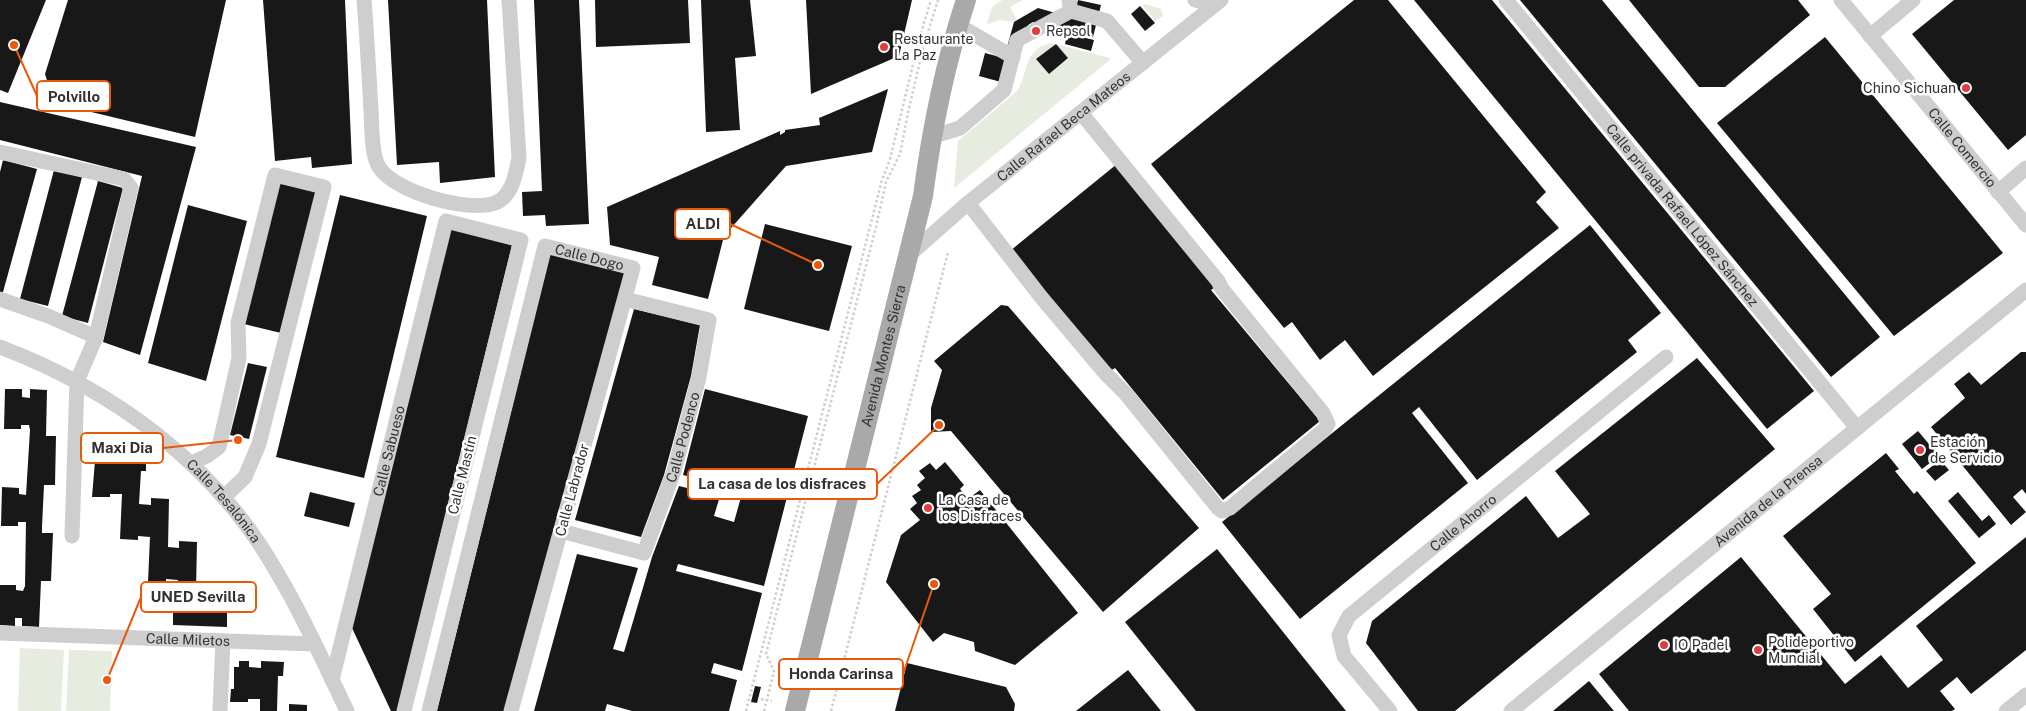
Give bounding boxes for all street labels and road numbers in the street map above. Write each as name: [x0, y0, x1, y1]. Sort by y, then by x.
street label: Calle Rafael Beca Mateos: [994, 68, 1133, 185]
street label: Calle Comercio: [1925, 104, 2000, 191]
street label: Calle privada Rafael López Sánchez: [1603, 121, 1762, 310]
street label: Calle Dogo: [553, 241, 626, 273]
street label: Avenida Montes Sierra: [858, 283, 909, 429]
street label: Calle Podenco: [662, 390, 703, 485]
street label: Calle Sabueso: [370, 404, 408, 498]
street label: Calle Mastín: [445, 434, 479, 516]
street label: Calle Labrador: [552, 442, 592, 538]
street label: Avenida de la Prensa: [1711, 452, 1825, 550]
street label: Calle Tesalónica: [184, 456, 264, 546]
street label: Calle Ahorro: [1427, 491, 1500, 555]
street label: Calle Miletos: [146, 630, 230, 649]

